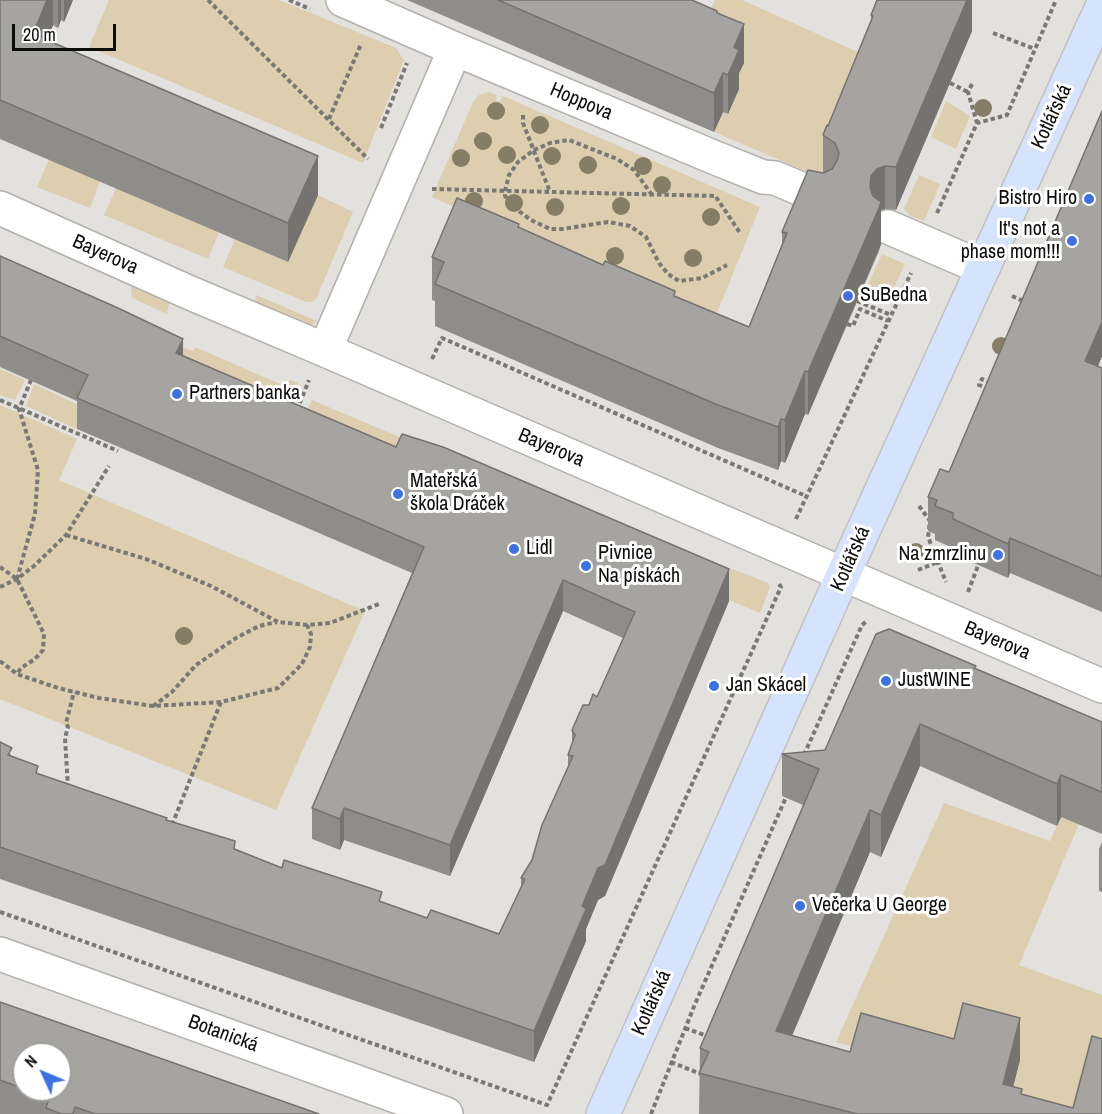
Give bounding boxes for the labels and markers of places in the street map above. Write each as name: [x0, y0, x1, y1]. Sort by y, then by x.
place label: Bistro Hiro: [999, 187, 1077, 211]
marker: Bistro Hiro: [1082, 192, 1096, 206]
place label: It's not a phase mom!!!: [961, 218, 1060, 265]
marker: It's not a phase mom!!!: [1065, 234, 1079, 248]
place label: SuBedna: [860, 284, 927, 308]
marker: SuBedna: [841, 289, 855, 303]
place label: Partners banka: [189, 382, 300, 406]
marker: Partners banka: [170, 387, 184, 401]
place label: Mateřská škola Dráček: [410, 470, 505, 517]
marker: Mateřská škola Dráček: [391, 487, 405, 501]
place label: Lidl: [526, 537, 552, 561]
marker: Lidl: [507, 542, 521, 556]
place label: Pivnice Na pískách: [598, 542, 680, 589]
place label: Na zmrzlinu: [899, 543, 986, 567]
marker: Na zmrzlinu: [991, 548, 1005, 562]
marker: Pivnice Na pískách: [579, 559, 593, 573]
place label: JustWINE: [898, 669, 971, 693]
place label: Jan Skácel: [726, 674, 806, 698]
marker: JustWINE: [879, 674, 893, 688]
marker: Jan Skácel: [707, 679, 721, 693]
place label: Večerka U George: [812, 894, 947, 918]
marker: Večerka U George: [793, 899, 807, 913]

